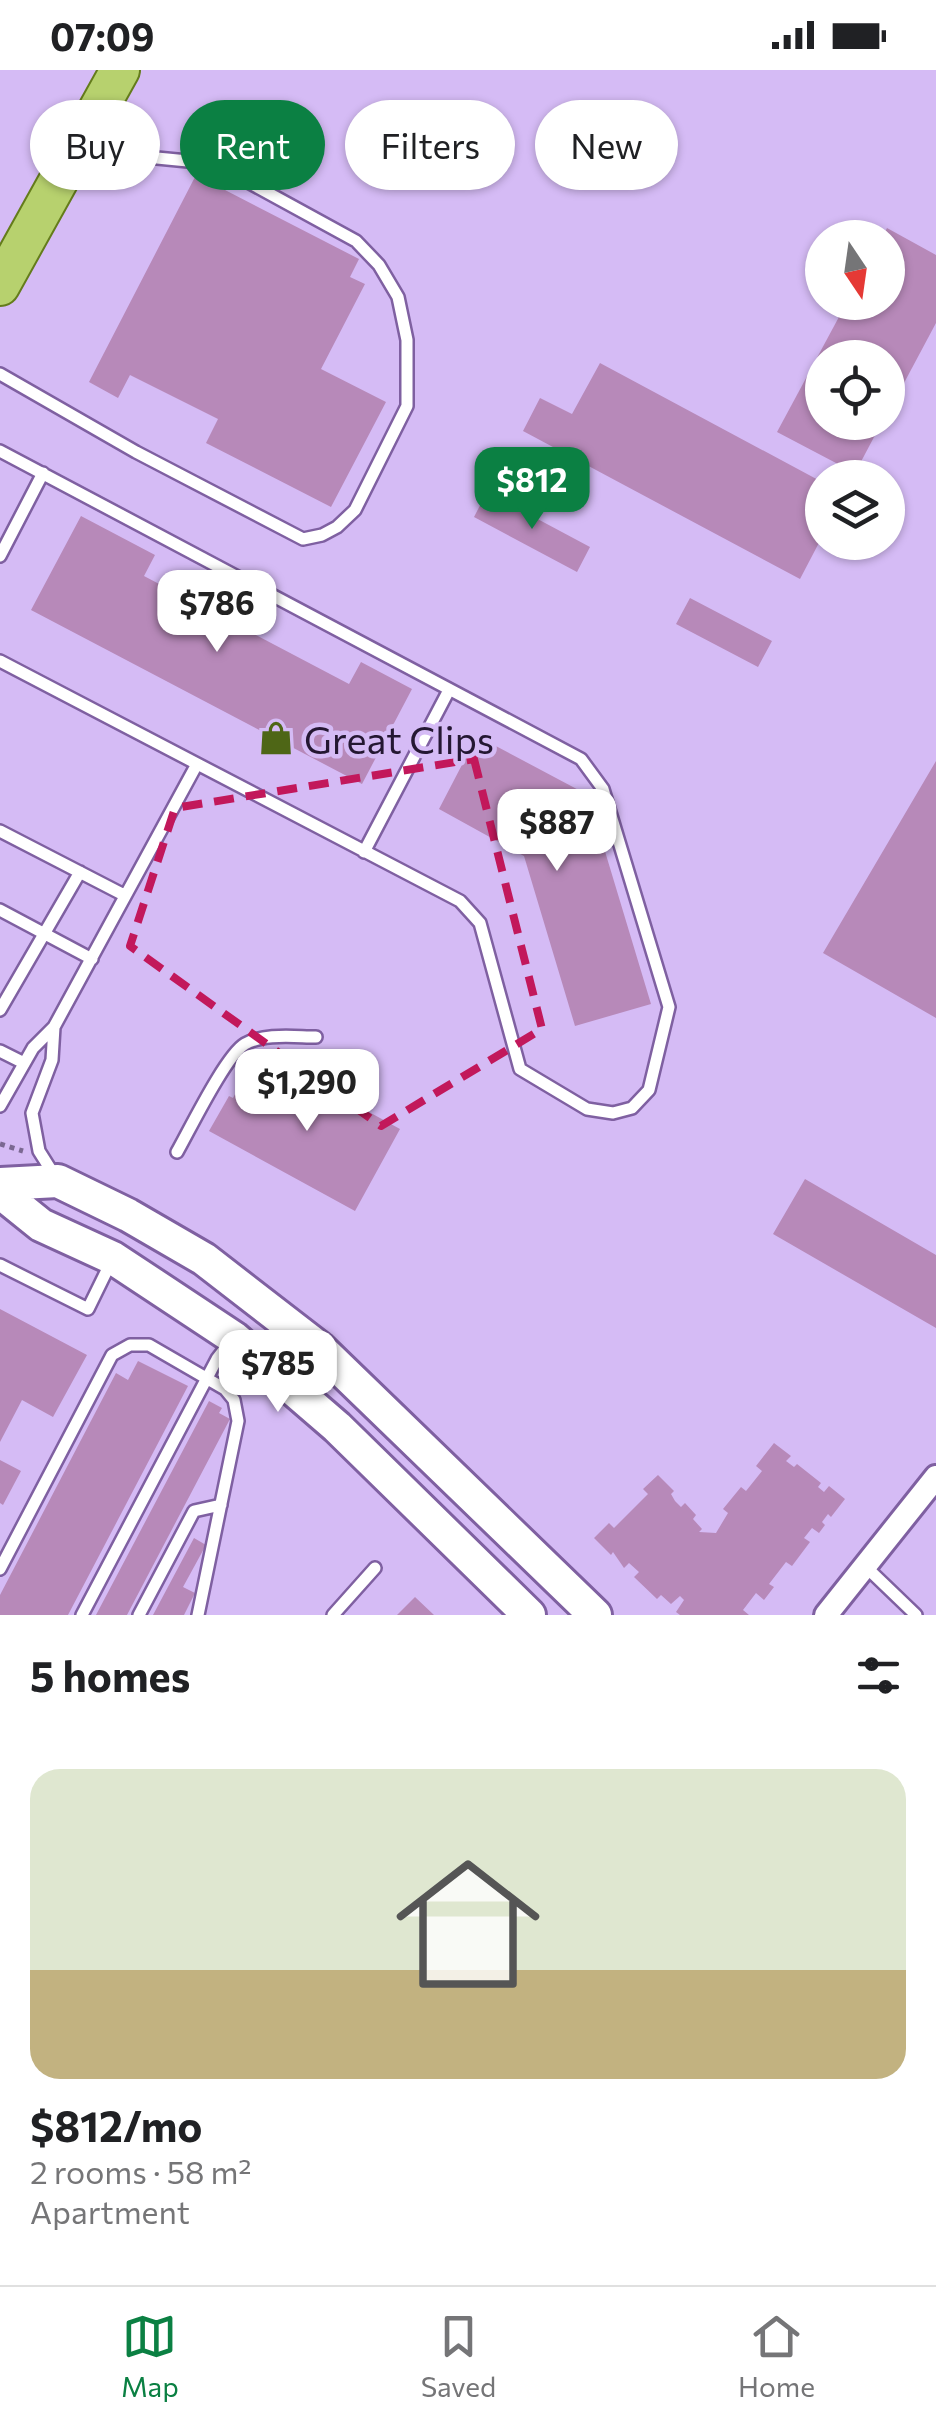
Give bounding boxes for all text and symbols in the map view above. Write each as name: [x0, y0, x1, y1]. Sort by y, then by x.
text: 07:09: [50, 12, 155, 59]
chip: Buy: [30, 100, 160, 190]
chip: Rent: [180, 100, 325, 190]
chip: Filters: [345, 100, 515, 190]
chip: New: [535, 100, 678, 190]
north arrow: [805, 220, 905, 320]
map controls: [805, 220, 905, 560]
button: locate: [805, 340, 905, 440]
pin: $812: [473, 447, 591, 532]
text: $812: [497, 459, 567, 499]
button: layers: [805, 460, 905, 560]
pin: $786: [158, 570, 276, 655]
text: $786: [179, 582, 255, 622]
place label: Great Clips: [304, 715, 494, 762]
shop icon: Great Clips: [257, 719, 295, 757]
pin: $887: [498, 789, 616, 874]
text: $887: [519, 801, 595, 841]
pin: $1,290: [226, 1049, 388, 1134]
text: $1,290: [257, 1061, 357, 1101]
pin: $785: [219, 1330, 337, 1415]
text: $785: [241, 1342, 315, 1382]
icon: filters: [851, 1648, 906, 1703]
text: 5 homes: [30, 1649, 190, 1701]
icon: home: [378, 1834, 558, 2014]
text: $812/mo: [30, 2099, 202, 2151]
text: 2 rooms · 58 m²: [30, 2151, 251, 2191]
text: Apartment: [30, 2191, 190, 2231]
tab: Map: [121, 2309, 179, 2403]
tab: Saved: [421, 2309, 496, 2403]
tab: Home: [738, 2309, 815, 2403]

